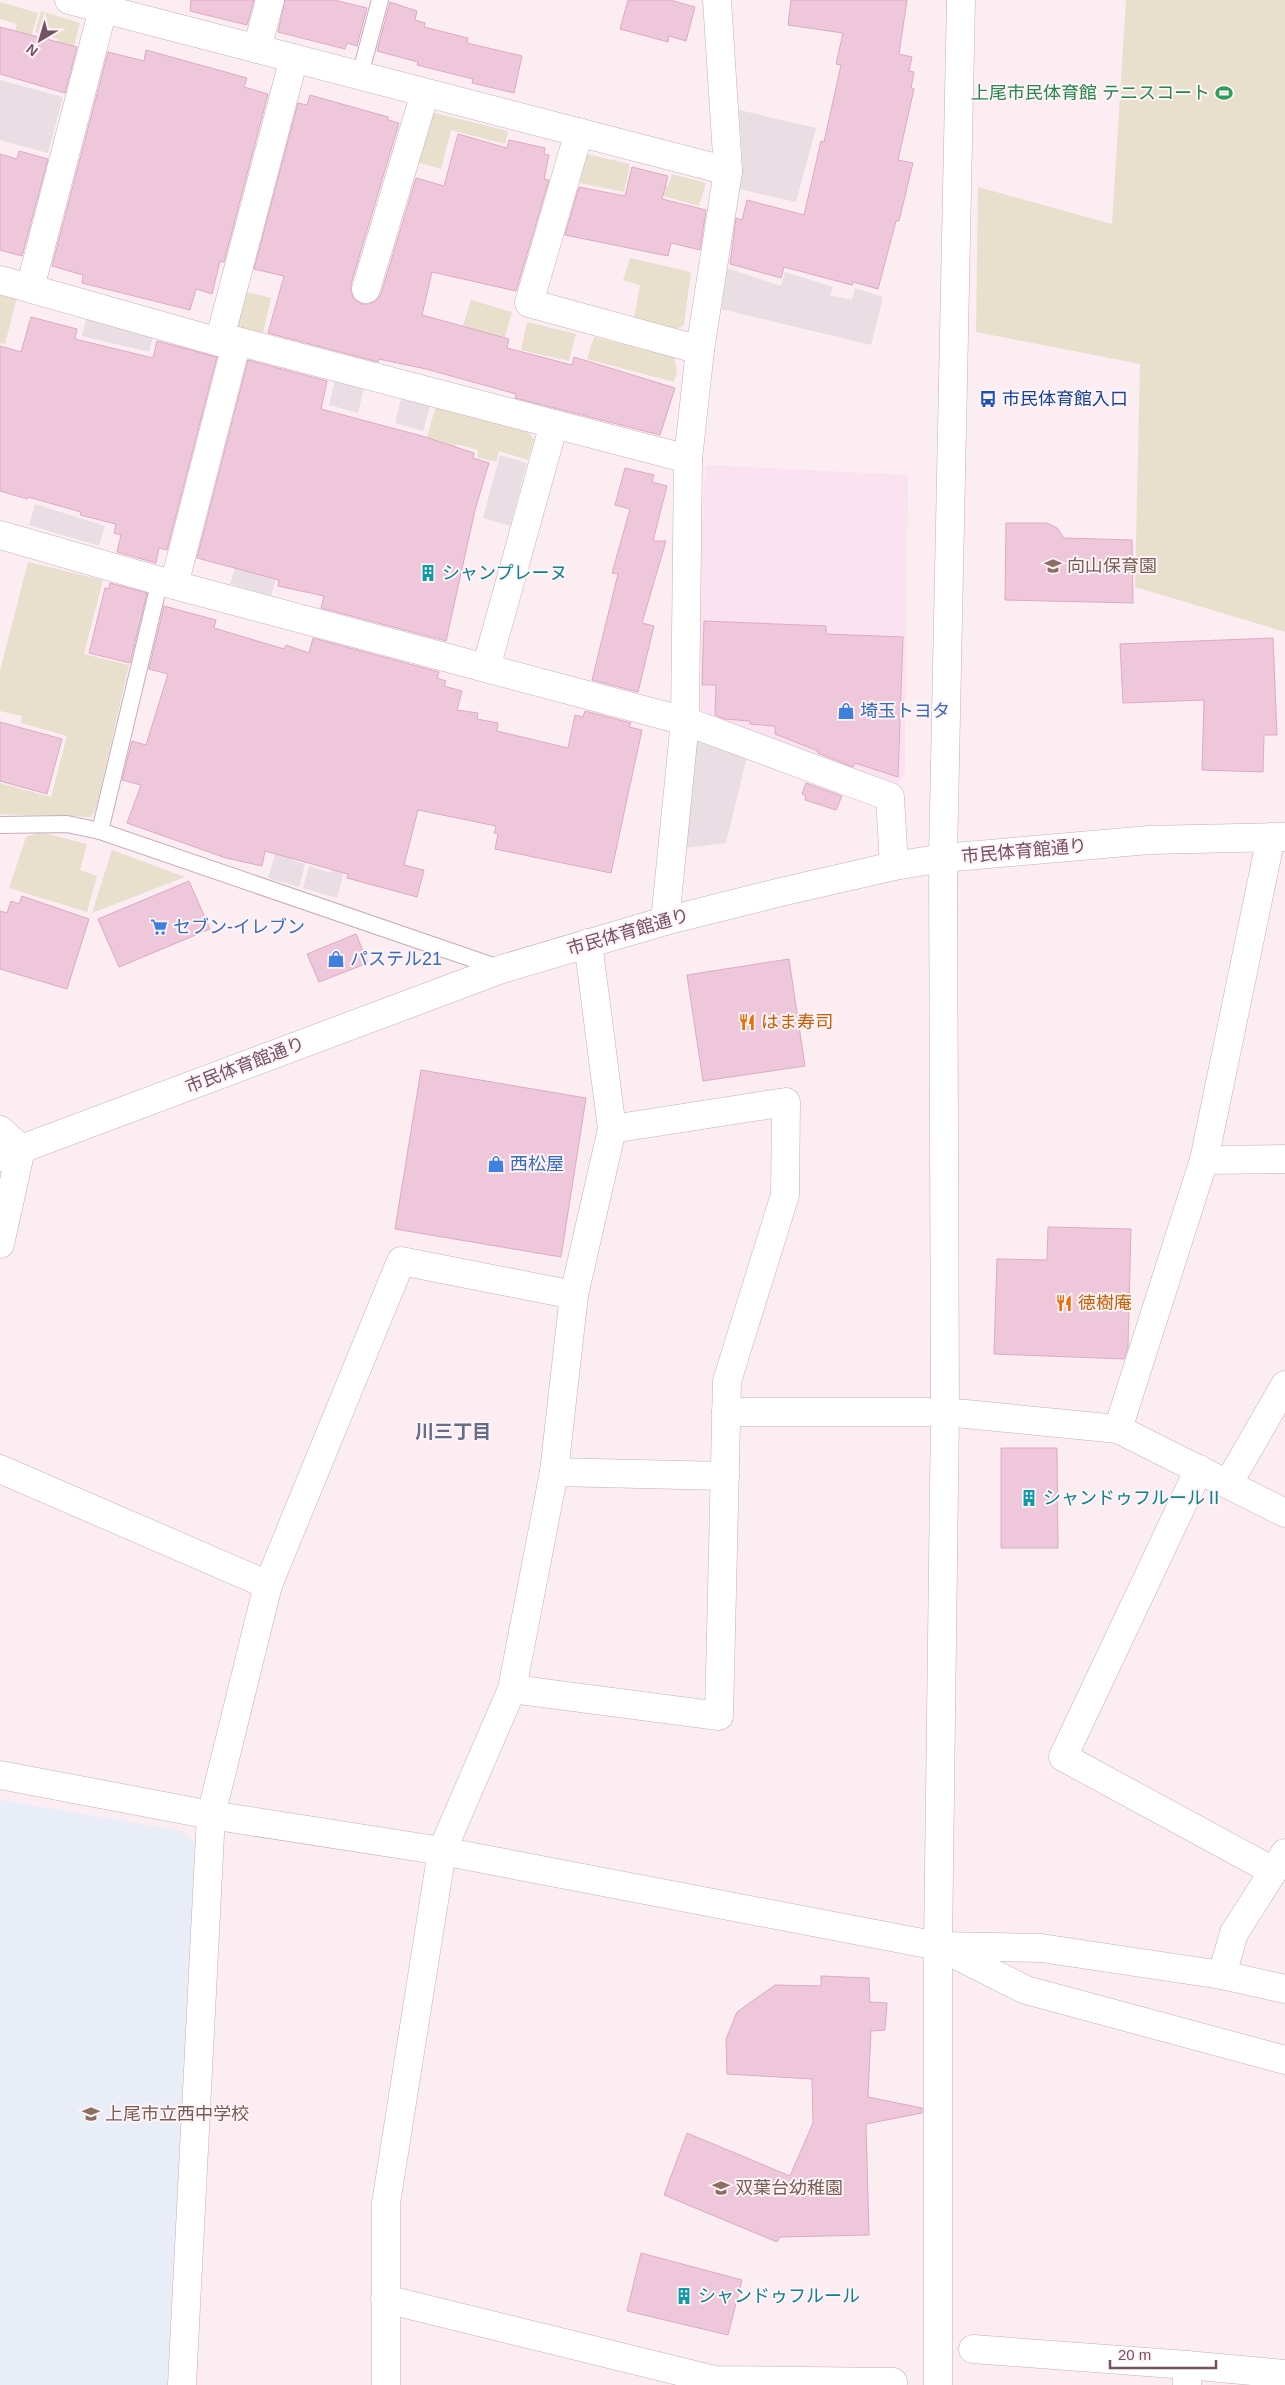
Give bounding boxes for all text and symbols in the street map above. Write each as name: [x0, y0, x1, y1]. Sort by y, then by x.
north arrow: [15, 15, 65, 65]
text: N: [23, 41, 41, 60]
place label: 上尾市民体育館 テニスコート: [971, 83, 1210, 103]
sports icon: 上尾市民体育館 テニスコート: [1214, 83, 1234, 103]
bus stop icon: 市民体育館入口: [978, 389, 998, 409]
place label: 市民体育館入口: [1002, 389, 1128, 409]
school or university icon: 向山保育園: [1043, 556, 1063, 576]
place label: 向山保育園: [1067, 556, 1157, 576]
building icon: シャンプレーヌ: [418, 563, 438, 583]
place label: シャンプレーヌ: [442, 563, 567, 583]
shop icon: 埼玉トヨタ: [836, 701, 856, 721]
place label: 埼玉トヨタ: [860, 701, 950, 721]
street label: 市民体育館通り: [960, 836, 1088, 866]
street label: 市民体育館通り: [565, 905, 691, 959]
supermarket icon: セブン-イレブン: [149, 917, 169, 937]
place label: セブン-イレブン: [173, 917, 305, 937]
shop icon: パステル21: [326, 949, 346, 969]
place label: パステル21: [350, 949, 442, 969]
restaurant icon: はま寿司: [737, 1012, 757, 1032]
place label: はま寿司: [761, 1012, 833, 1032]
street label: 市民体育館通り: [183, 1033, 307, 1097]
shop icon: 西松屋: [486, 1154, 506, 1174]
place label: 西松屋: [510, 1154, 564, 1174]
restaurant icon: 徳樹庵: [1054, 1293, 1074, 1313]
place label: 徳樹庵: [1078, 1293, 1132, 1313]
district label: 川三丁目: [415, 1421, 491, 1442]
building icon: シャンドゥフルールⅡ: [1019, 1488, 1039, 1508]
place label: シャンドゥフルールⅡ: [1043, 1488, 1223, 1508]
school or university icon: 上尾市立西中学校: [81, 2104, 101, 2124]
place label: 上尾市立西中学校: [105, 2104, 249, 2124]
school or university icon: 双葉台幼稚園: [711, 2178, 731, 2198]
place label: 双葉台幼稚園: [735, 2178, 843, 2198]
building icon: シャンドゥフルール: [674, 2286, 694, 2306]
place label: シャンドゥフルール: [698, 2286, 860, 2306]
scale bar: [1110, 2338, 1216, 2370]
text: 20 m: [1118, 2346, 1151, 2363]

